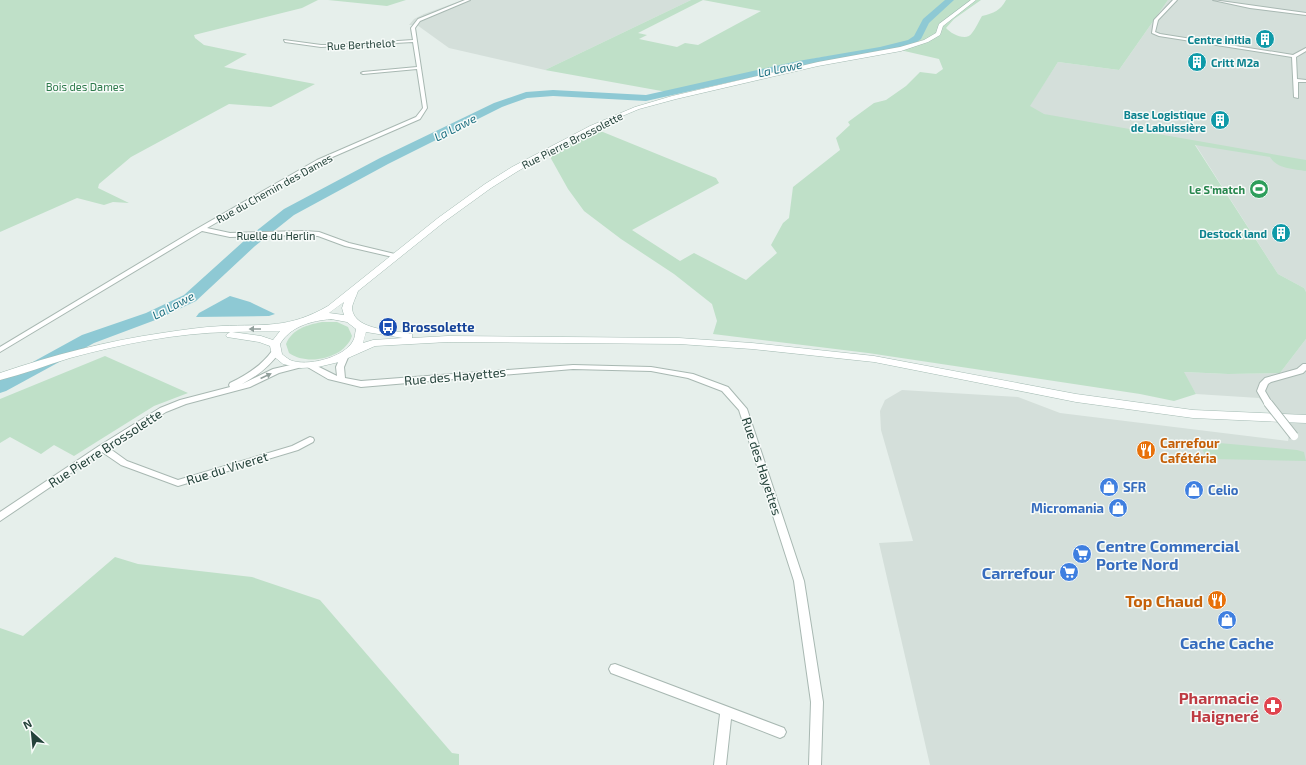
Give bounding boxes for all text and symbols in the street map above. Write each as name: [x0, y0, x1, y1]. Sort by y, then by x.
building icon: Centre initia: [1254, 28, 1276, 50]
place label: Centre initia: [1188, 33, 1251, 46]
street label: Rue Berthelot: [326, 36, 396, 52]
building icon: Critt M2a: [1186, 51, 1208, 73]
water label: La Lawe: [756, 56, 804, 80]
place label: Critt M2a: [1211, 56, 1259, 69]
park label: Bois des Dames: [46, 80, 125, 93]
place label: Base Logistique de Labuissière: [1124, 108, 1206, 134]
street label: Rue Pierre Brossolette: [519, 109, 625, 171]
building icon: Base Logistique de Labuissière: [1209, 109, 1231, 131]
water label: La Lawe: [432, 110, 479, 144]
street label: Rue du Chemin des Dames: [214, 150, 335, 225]
sports icon: Le S'match: [1248, 178, 1270, 200]
place label: Le S'match: [1189, 183, 1245, 196]
building icon: Destock land: [1270, 222, 1292, 244]
place label: Destock land: [1199, 227, 1267, 240]
street label: Ruelle du Herlin: [237, 229, 315, 242]
water label: La Lawe: [150, 288, 197, 322]
bus stop icon: Brossolette: [377, 316, 399, 338]
place label: Brossolette: [402, 319, 475, 335]
one-way arrow: [248, 326, 261, 332]
street label: Rue des Hayettes: [403, 364, 507, 388]
one-way arrow: [261, 373, 272, 379]
street label: Rue Pierre Brossolette: [45, 405, 165, 491]
street label: Rue des Hayettes: [739, 415, 785, 517]
place label: Carrefour Cafétéria: [1160, 435, 1220, 466]
restaurant icon: Carrefour Cafétéria: [1135, 439, 1157, 461]
street label: Rue du Viveret: [184, 448, 270, 488]
shop icon: SFR: [1098, 476, 1120, 498]
place label: SFR: [1123, 479, 1147, 495]
shop icon: Celio: [1183, 479, 1205, 501]
place label: Celio: [1208, 482, 1239, 498]
shop icon: Micromania: [1107, 497, 1129, 519]
place label: Micromania: [1031, 500, 1104, 516]
place label: Centre Commercial Porte Nord: [1096, 536, 1240, 573]
supermarket icon: Centre Commercial Porte Nord: [1071, 543, 1093, 565]
supermarket icon: Carrefour: [1058, 561, 1080, 583]
place label: Carrefour: [982, 563, 1055, 582]
restaurant icon: Top Chaud: [1206, 589, 1228, 611]
place label: Top Chaud: [1125, 591, 1203, 610]
shop icon: Cache Cache: [1216, 609, 1238, 631]
place label: Cache Cache: [1180, 633, 1274, 652]
place label: Pharmacie Haigneré: [1179, 688, 1259, 725]
pharmacy icon: Pharmacie Haigneré: [1262, 695, 1284, 717]
north arrow: [12, 713, 52, 753]
text: N: [21, 716, 34, 731]

